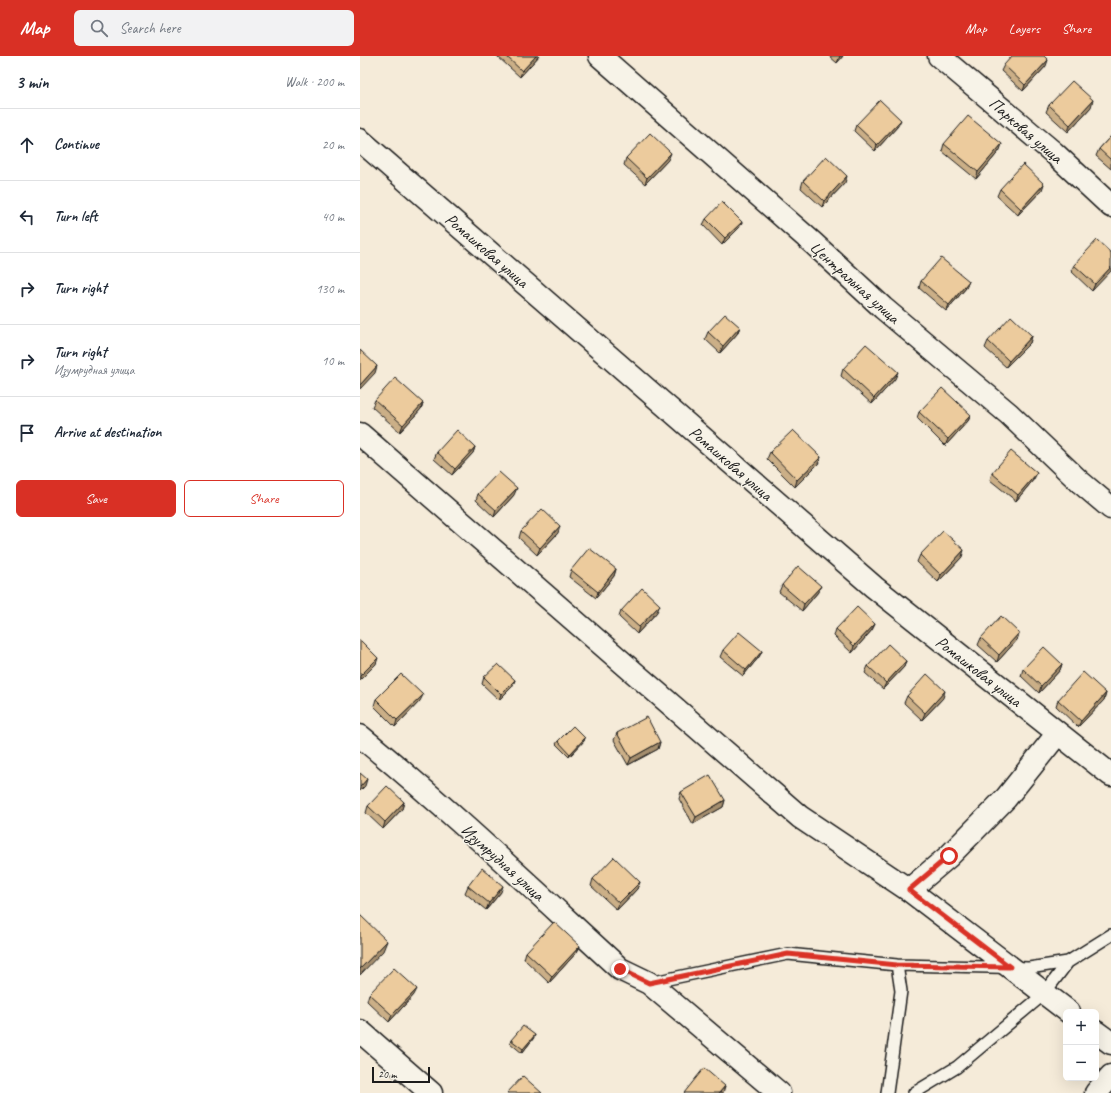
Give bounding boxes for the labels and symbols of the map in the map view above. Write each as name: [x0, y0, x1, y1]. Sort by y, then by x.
street label: Парковая улица: [985, 93, 1068, 169]
street label: Ромашковая улица: [441, 209, 533, 293]
street label: Центральная улица: [805, 236, 905, 329]
street label: Ромашковая улица: [685, 422, 777, 506]
street label: Ромашковая улица: [932, 631, 1027, 712]
street label: Изумрудная улица: [456, 819, 550, 907]
route start: [940, 847, 958, 865]
route end: [611, 960, 629, 978]
scale bar: [372, 1065, 430, 1084]

